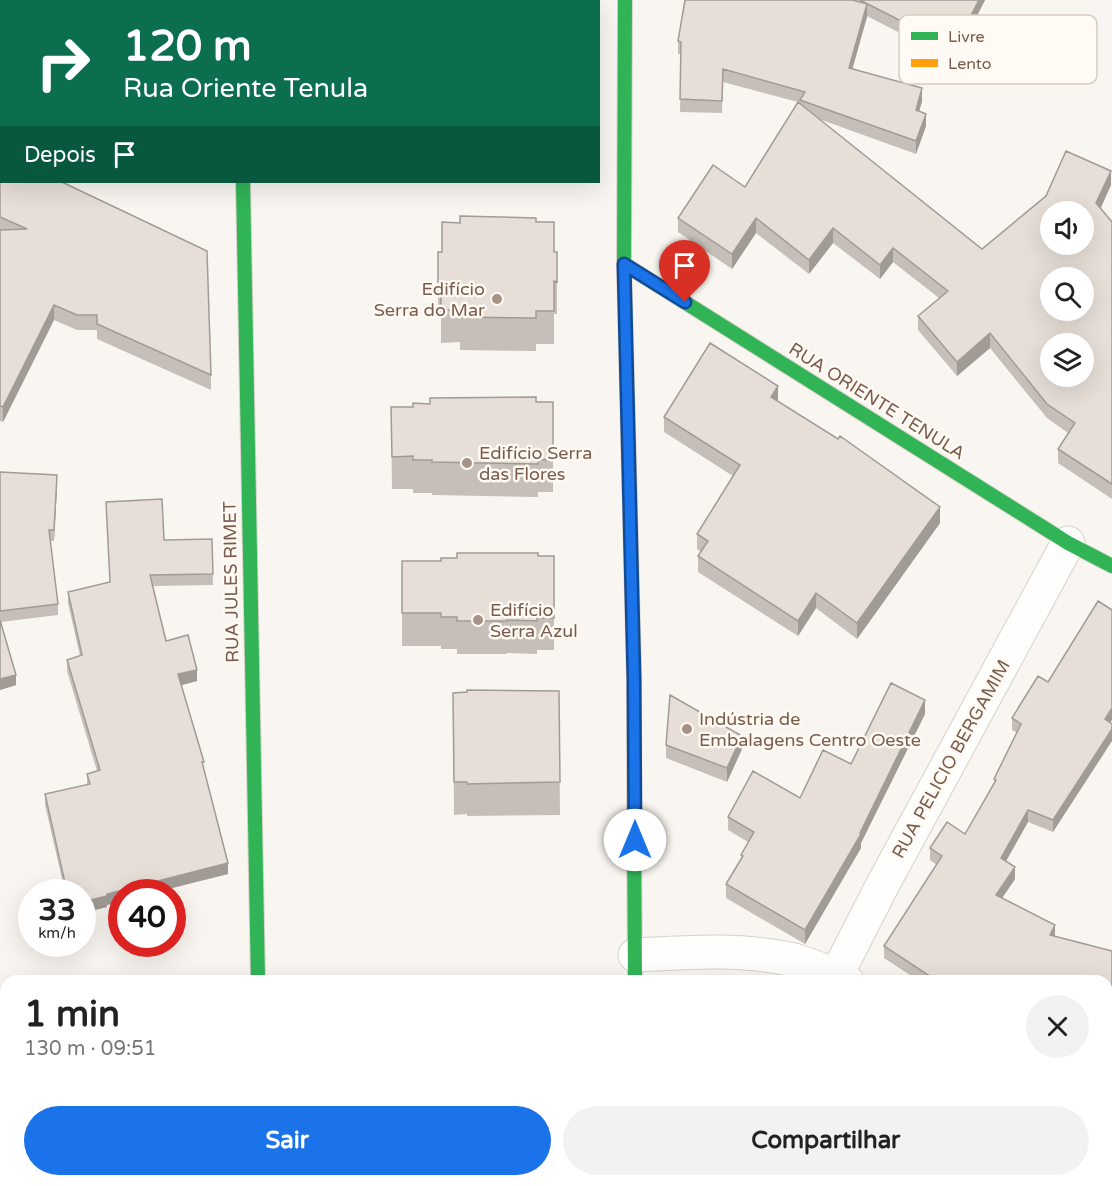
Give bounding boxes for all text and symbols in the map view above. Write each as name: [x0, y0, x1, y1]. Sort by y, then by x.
legend: [899, 15, 1097, 84]
text: 120 m: [123, 21, 252, 72]
icon: right: [24, 24, 102, 102]
text: Livre: [948, 27, 985, 47]
text: Lento: [948, 54, 992, 74]
text: Rua Oriente Tenula: [123, 72, 368, 105]
icon: arrive: [108, 138, 141, 171]
text: Depois: [24, 142, 96, 168]
map controls: [1040, 201, 1094, 387]
button: sound: [1040, 201, 1094, 255]
pin: [659, 240, 710, 302]
icon: arrive: [668, 249, 701, 282]
button: search: [1040, 267, 1094, 321]
place label: Edifício Serra do Mar: [374, 278, 485, 321]
marker: Edifício Serra do Mar: [490, 292, 504, 306]
button: layers: [1040, 333, 1094, 387]
street label: RUA ORIENTE TENULA: [785, 338, 969, 464]
place label: Edifício Serra das Flores: [479, 442, 592, 485]
marker: Edifício Serra das Flores: [460, 456, 474, 470]
street label: RUA JULES RIMET: [219, 501, 243, 663]
place label: Edifício Serra Azul: [490, 599, 578, 642]
marker: Edifício Serra Azul: [471, 613, 485, 627]
street label: RUA PELICIO BERGAMIM: [887, 656, 1015, 862]
place label: Indústria de Embalagens Centro Oeste: [699, 708, 921, 751]
marker: Indústria de Embalagens Centro Oeste: [680, 722, 694, 736]
position arrow: [603, 808, 667, 872]
speed limit sign: 40: [108, 879, 186, 957]
text: 33: [38, 892, 76, 929]
text: km/h: [38, 924, 76, 942]
text: 1 min: [24, 993, 120, 1036]
button: close: [1026, 995, 1089, 1058]
text: 130 m · 09:51: [24, 1037, 156, 1061]
button: Sair: [24, 1106, 551, 1175]
button: Compartilhar: [563, 1106, 1089, 1175]

